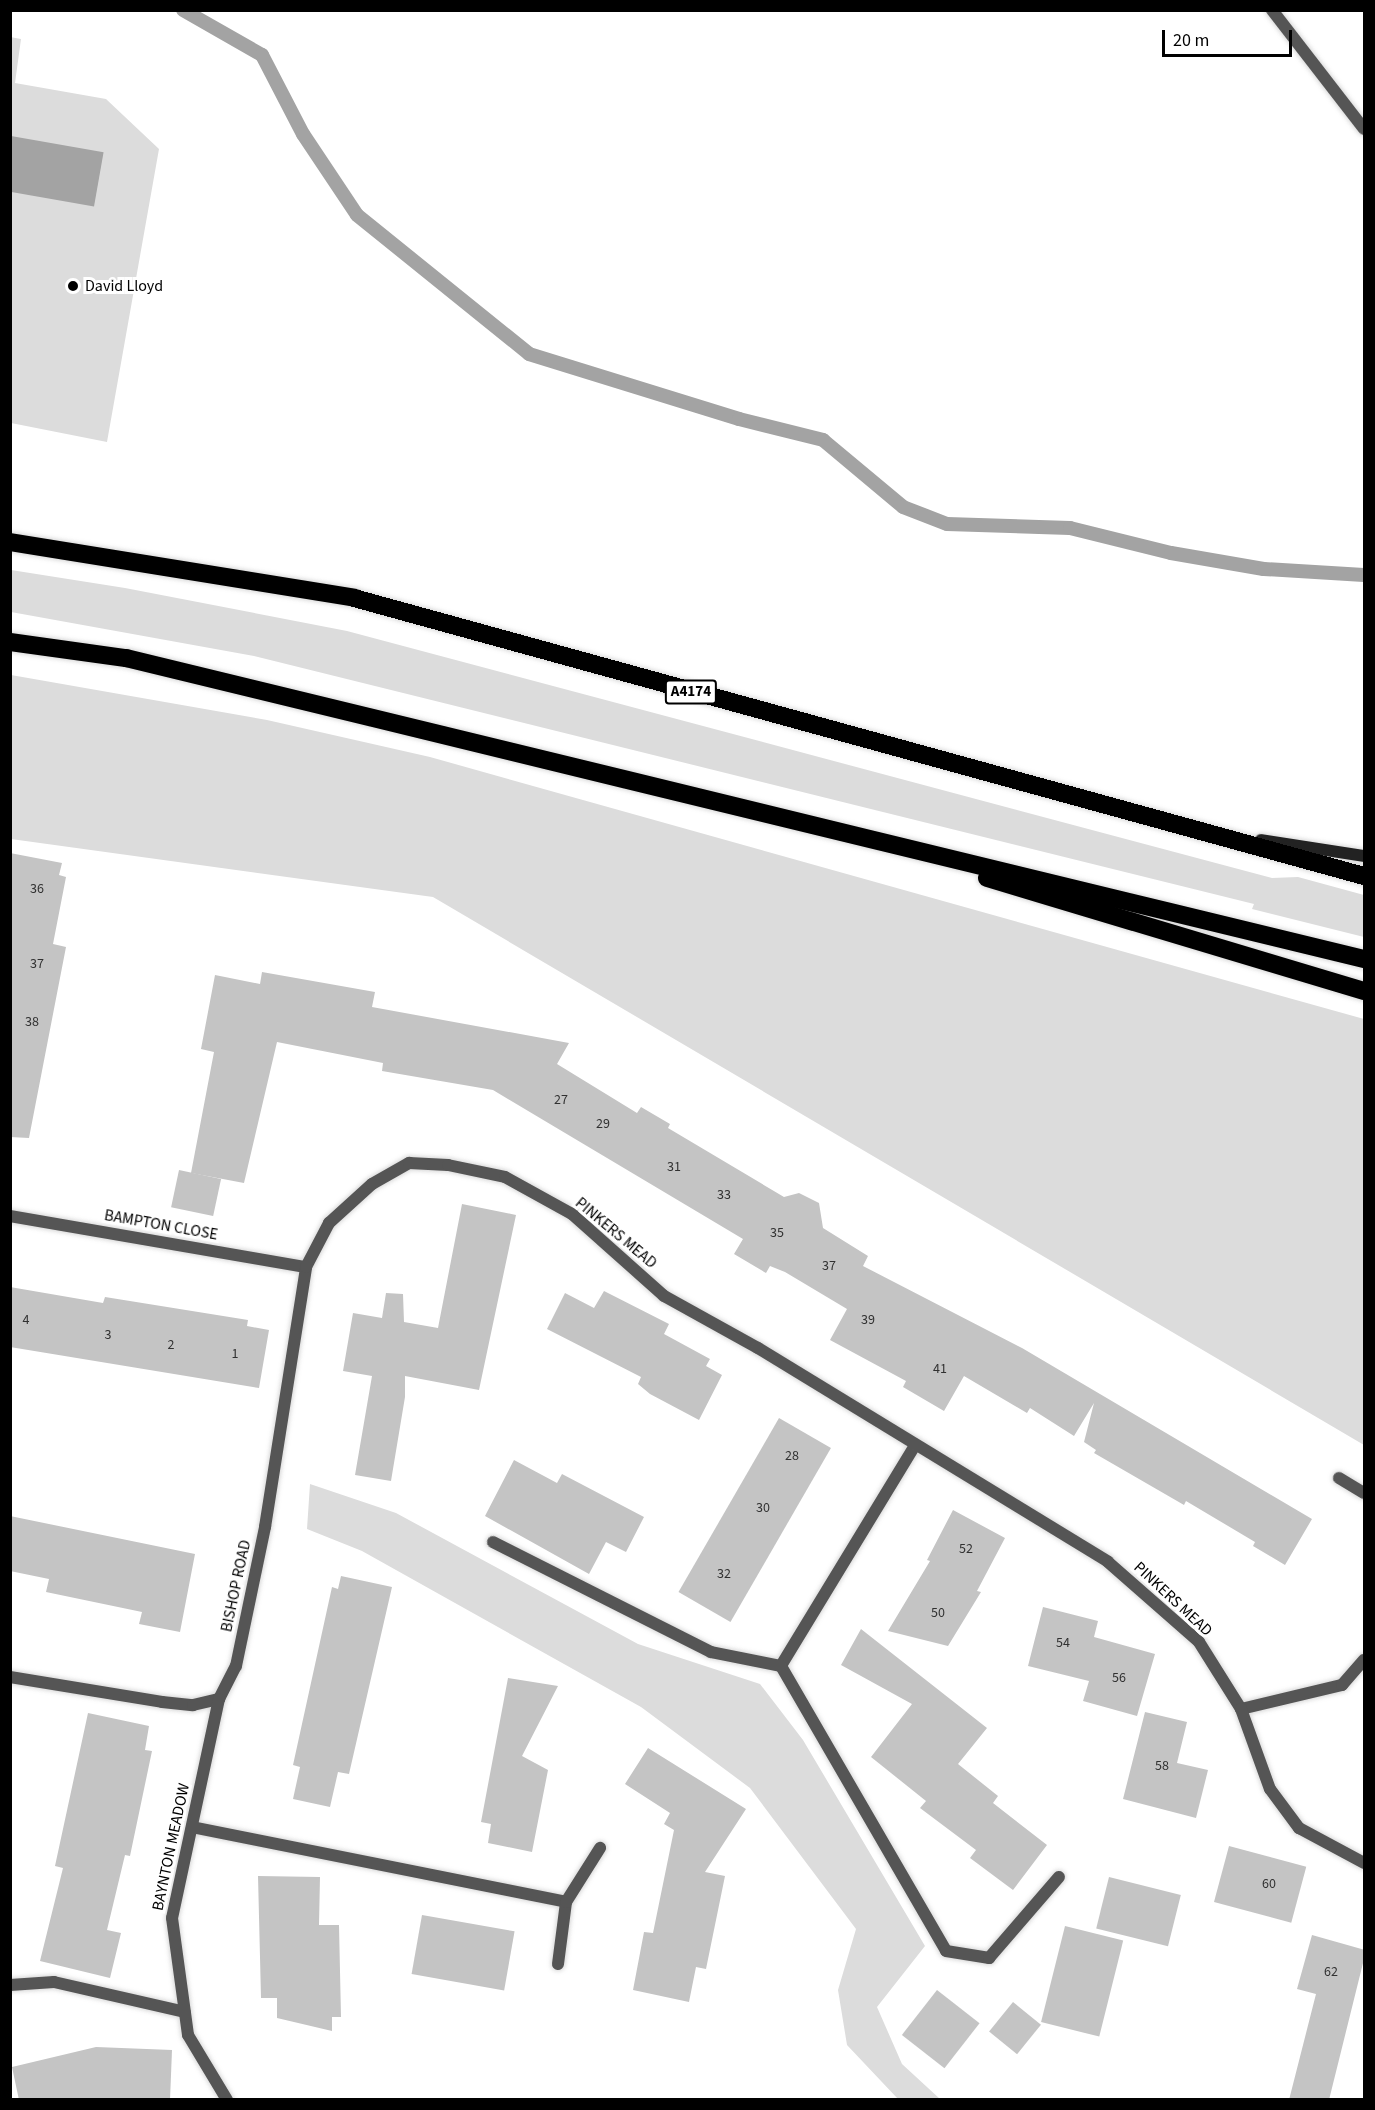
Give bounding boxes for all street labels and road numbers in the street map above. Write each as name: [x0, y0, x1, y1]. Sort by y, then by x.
road number: A4174: [664, 680, 718, 704]
street label: PINKERS MEAD: [571, 1193, 661, 1273]
street label: BAMPTON CLOSE: [103, 1206, 219, 1244]
street label: BISHOP ROAD: [217, 1538, 255, 1634]
street label: PINKERS MEAD: [1130, 1558, 1216, 1640]
street label: BAYNTON MEADOW: [148, 1781, 194, 1913]

